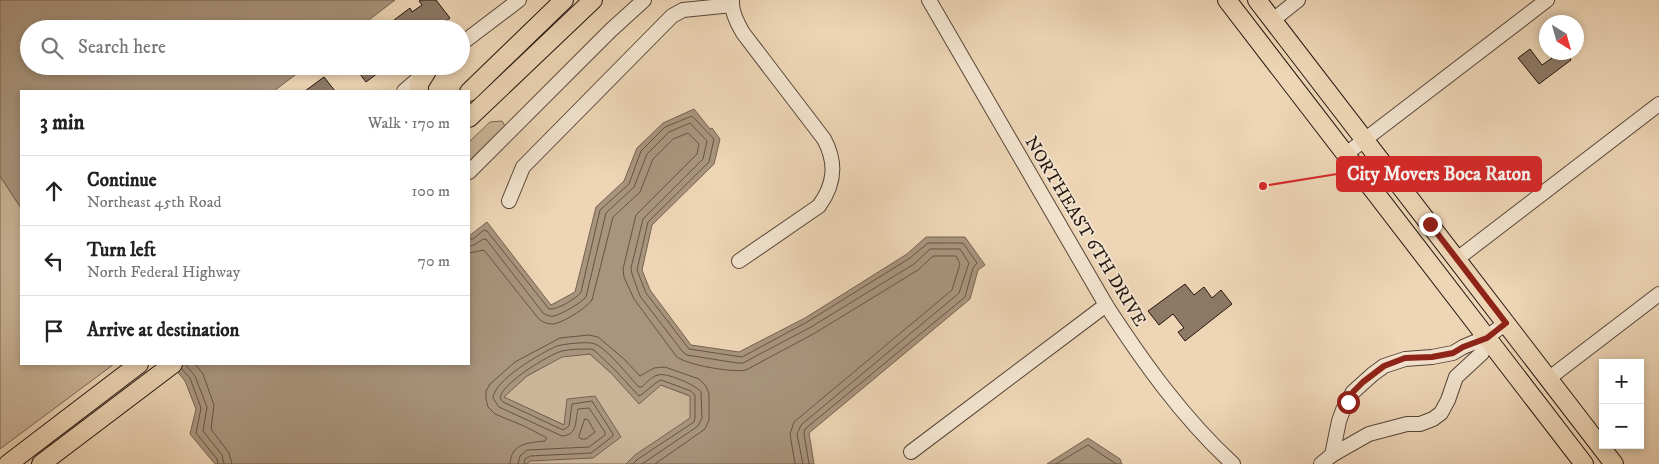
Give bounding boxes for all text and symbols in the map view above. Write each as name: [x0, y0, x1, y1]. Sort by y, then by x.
north arrow: [1539, 15, 1584, 60]
search box: [20, 20, 470, 75]
icon: search: [38, 34, 66, 62]
text: Search here: [78, 36, 166, 59]
text: 3 min: [40, 110, 85, 136]
text: Walk · 170 m: [368, 113, 450, 133]
street label: NORTHEAST 6TH DRIVE: [1020, 133, 1151, 331]
callout: City Movers Boca Raton: [1337, 157, 1541, 191]
text: City Movers Boca Raton: [1347, 163, 1532, 186]
text: Continue: [87, 169, 157, 192]
icon: ahead: [40, 177, 68, 205]
text: 100 m: [412, 181, 450, 201]
text: Northeast 45th Road: [87, 192, 221, 212]
route end: [1419, 213, 1442, 236]
text: Turn left: [87, 239, 156, 262]
icon: left: [40, 247, 68, 275]
text: 70 m: [418, 251, 450, 271]
text: North Federal Highway: [87, 262, 240, 282]
icon: arrive: [40, 317, 68, 345]
text: Arrive at destination: [87, 319, 239, 342]
map controls: [1599, 359, 1644, 449]
button: +: [1599, 359, 1644, 404]
route start: [1337, 391, 1360, 414]
button: −: [1599, 404, 1644, 449]

